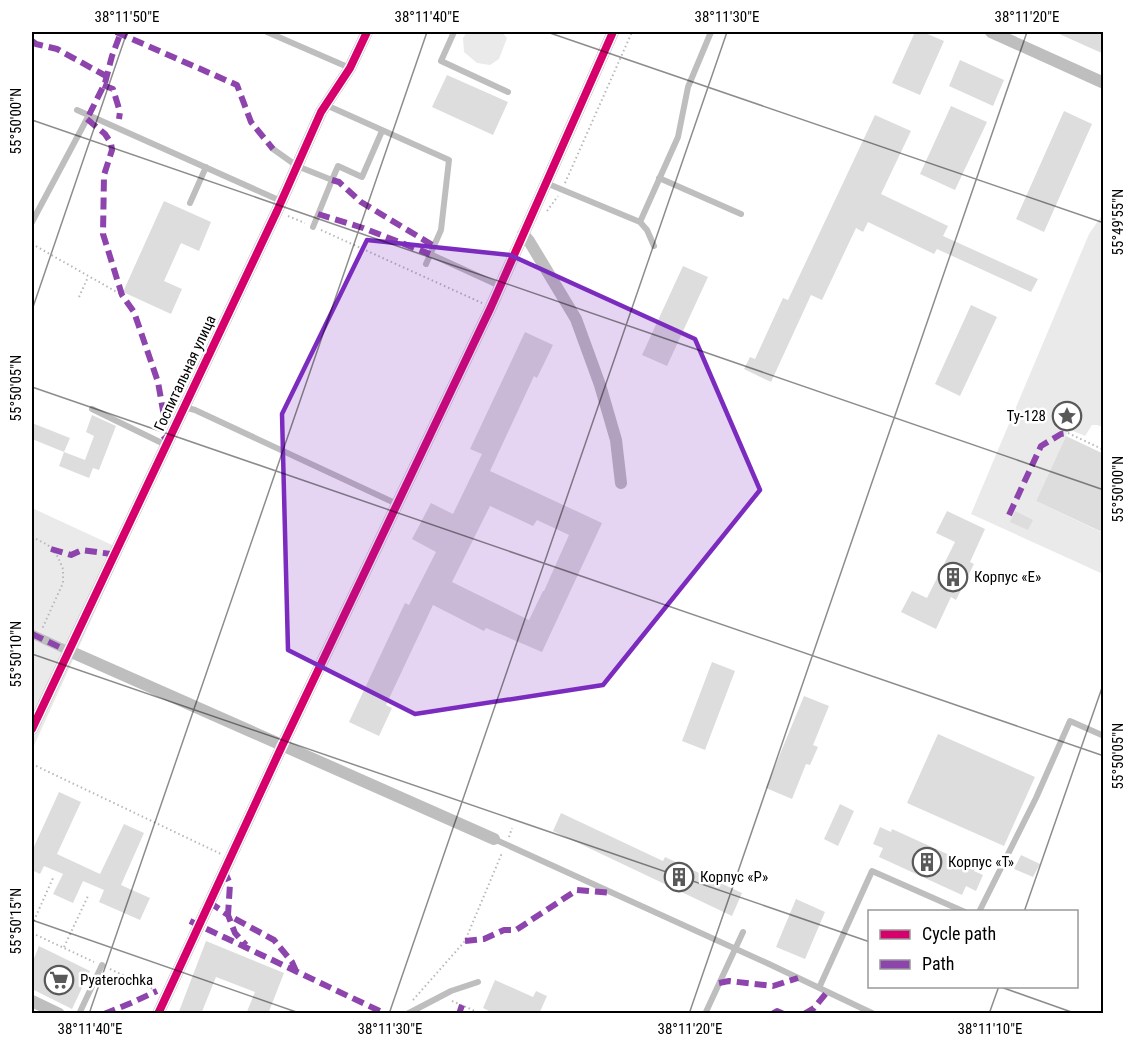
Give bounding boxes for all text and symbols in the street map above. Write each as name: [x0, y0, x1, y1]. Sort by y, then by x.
text: 38°11'50"E: [95, 8, 159, 26]
text: 38°11'40"E: [395, 8, 459, 26]
text: 38°11'30"E: [695, 8, 759, 26]
text: 38°11'20"E: [995, 8, 1059, 26]
text: 55°50'00"N: [7, 88, 25, 154]
text: 55°49'55"N: [1109, 189, 1127, 255]
street label: Госпитальная улица: [150, 312, 220, 434]
text: 55°50'05"N: [7, 355, 25, 421]
place icon: Ту-128: [1051, 400, 1083, 432]
place label: Ту-128: [1007, 407, 1046, 425]
text: 55°50'00"N: [1109, 456, 1127, 522]
building icon: Корпус «Е»: [937, 561, 969, 593]
place label: Корпус «Е»: [974, 568, 1041, 586]
text: 55°50'10"N: [7, 621, 25, 687]
text: 55°50'05"N: [1109, 723, 1127, 789]
building icon: Корпус «Т»: [911, 846, 943, 878]
place label: Корпус «Т»: [948, 853, 1014, 871]
building icon: Корпус «Р»: [663, 861, 695, 893]
place label: Корпус «Р»: [700, 868, 768, 886]
text: 55°50'15"N: [7, 888, 25, 954]
legend: [868, 910, 1078, 988]
text: Cycle path: [922, 923, 996, 944]
text: Path: [922, 953, 955, 974]
supermarket icon: Pyaterochka: [43, 964, 75, 996]
place label: Pyaterochka: [80, 971, 153, 989]
text: 38°11'40"E: [58, 1020, 122, 1038]
text: 38°11'30"E: [358, 1020, 422, 1038]
text: 38°11'20"E: [658, 1020, 722, 1038]
text: 38°11'10"E: [958, 1020, 1022, 1038]

